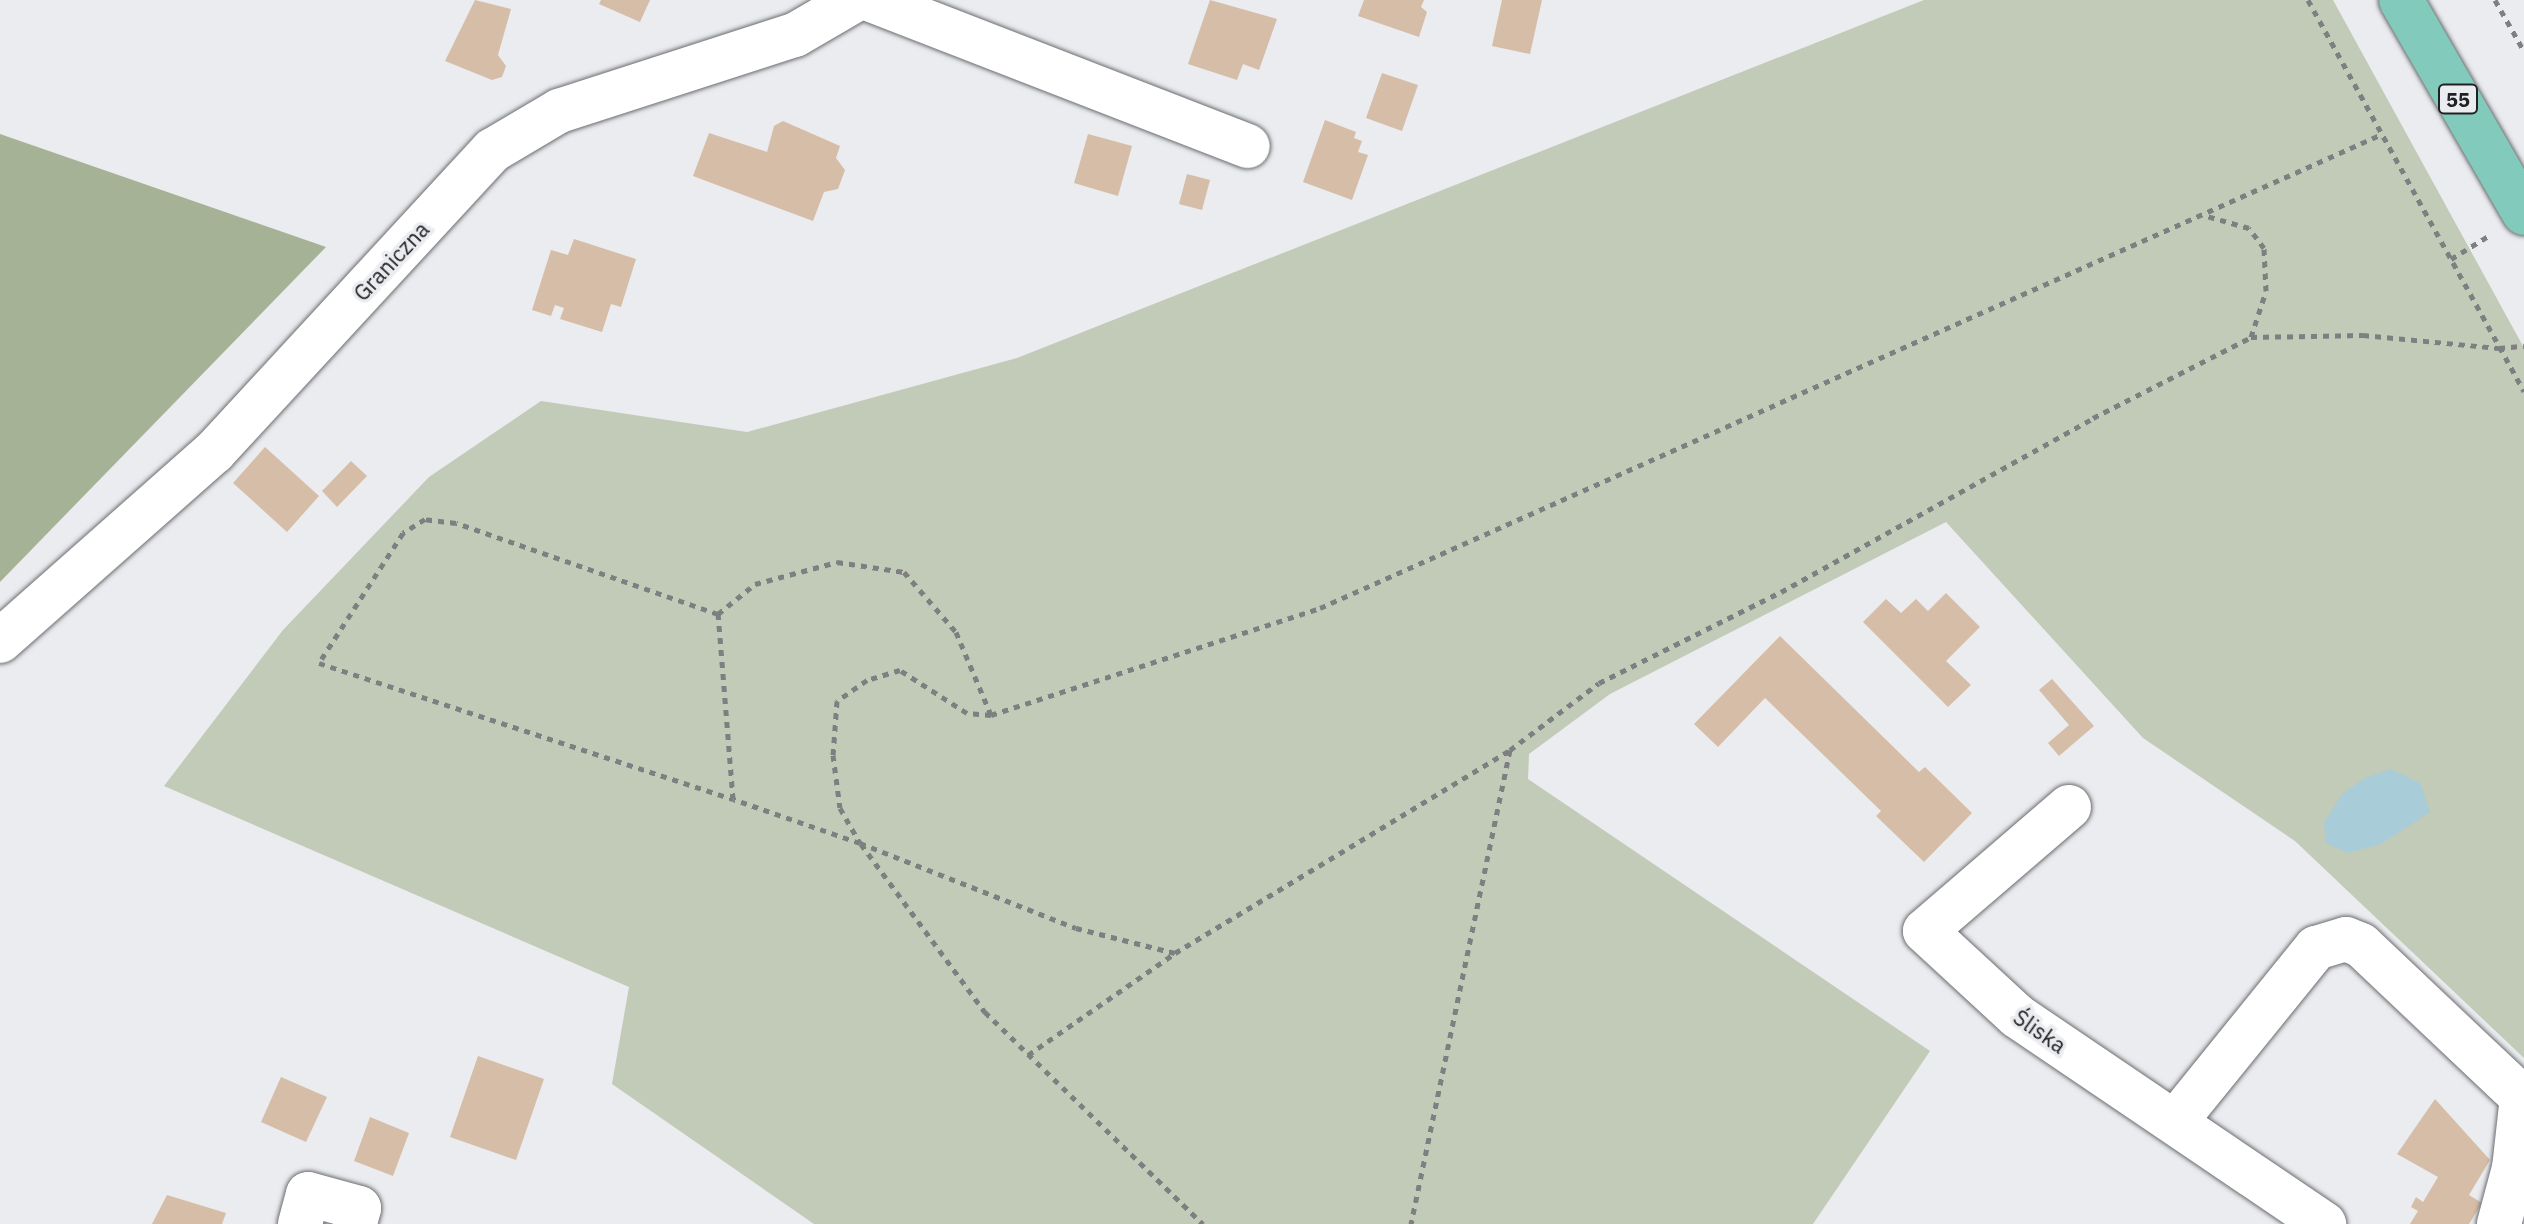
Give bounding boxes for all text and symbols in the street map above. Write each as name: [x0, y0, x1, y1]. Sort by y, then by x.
road number: 55: [2438, 83, 2478, 115]
street label: Graniczna: [348, 216, 434, 306]
street label: Śliska: [2009, 1003, 2071, 1059]

